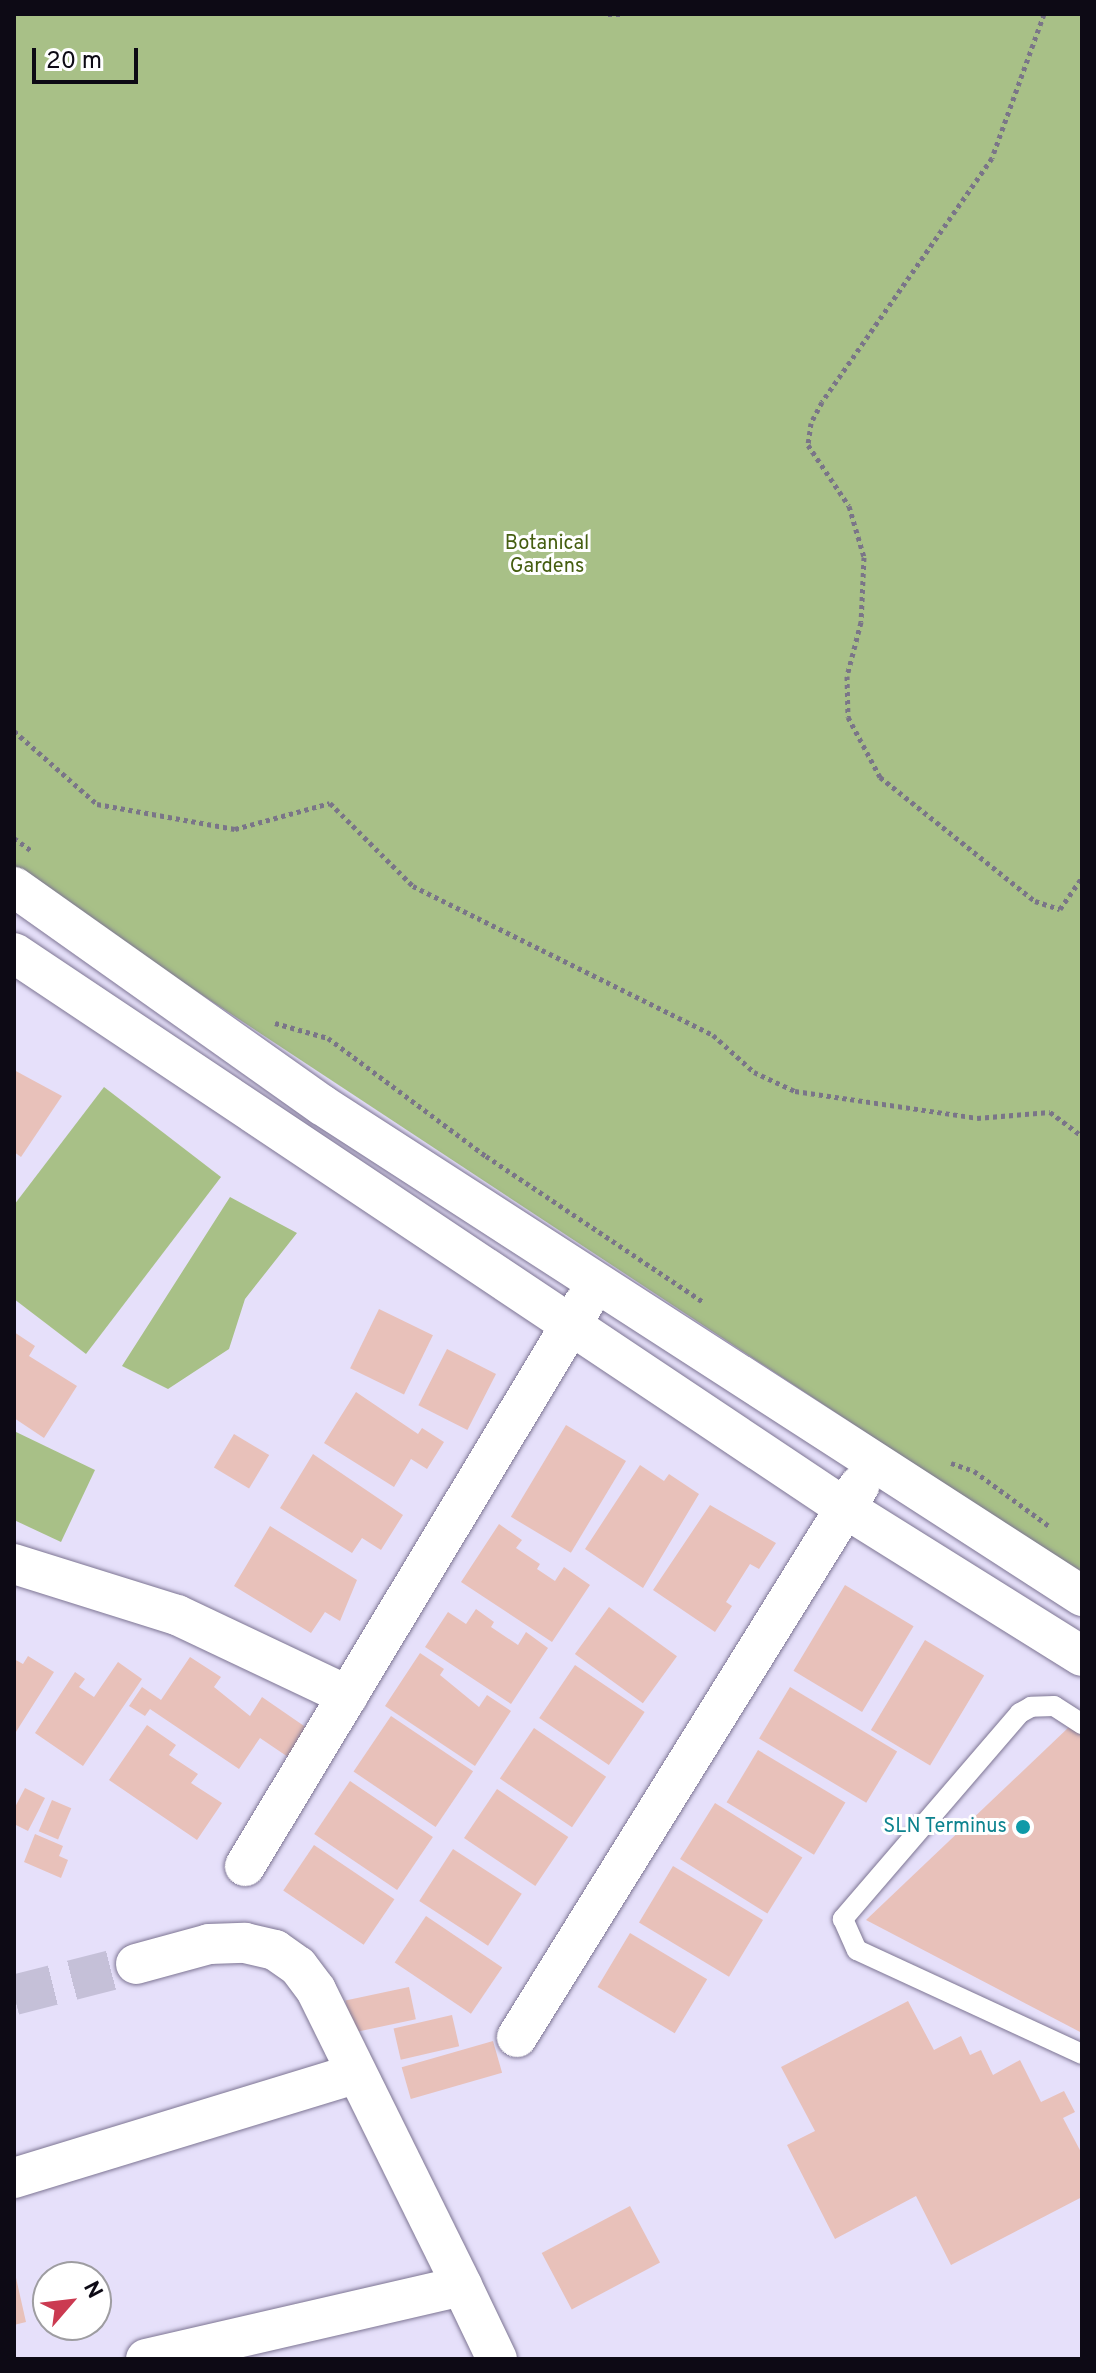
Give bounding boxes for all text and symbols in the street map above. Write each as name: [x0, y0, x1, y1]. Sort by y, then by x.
scale bar: [36, 32, 142, 82]
text: 20 m: [46, 47, 102, 77]
park label: Botanical Gardens: [505, 533, 589, 580]
place label: SLN Terminus: [883, 1815, 1007, 1839]
marker: SLN Terminus: [1014, 1818, 1032, 1836]
north arrow: [32, 2261, 112, 2341]
text: N: [76, 2277, 107, 2304]

